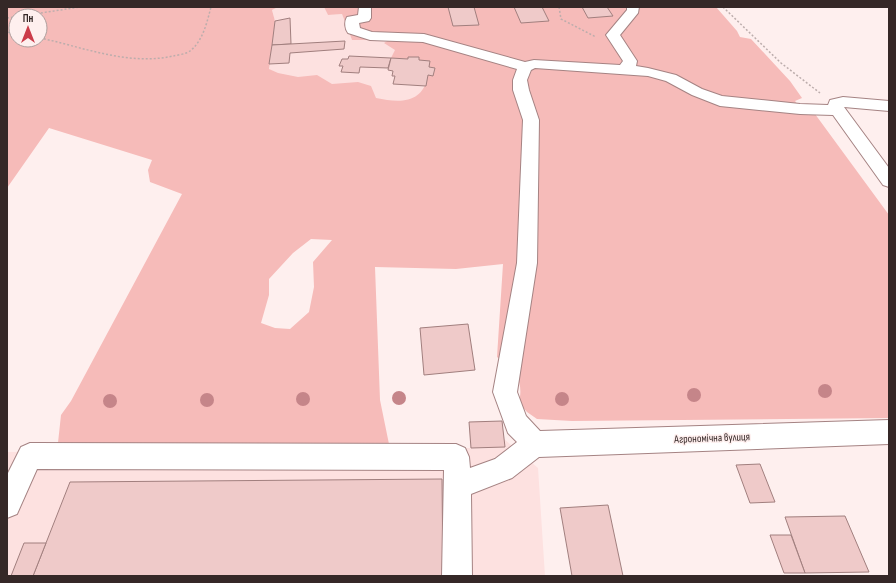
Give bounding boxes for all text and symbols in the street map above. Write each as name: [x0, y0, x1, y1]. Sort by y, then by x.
north arrow: [8, 8, 48, 48]
text: Пн: [23, 12, 34, 25]
street label: Агрономічна вулиця: [673, 430, 750, 446]

